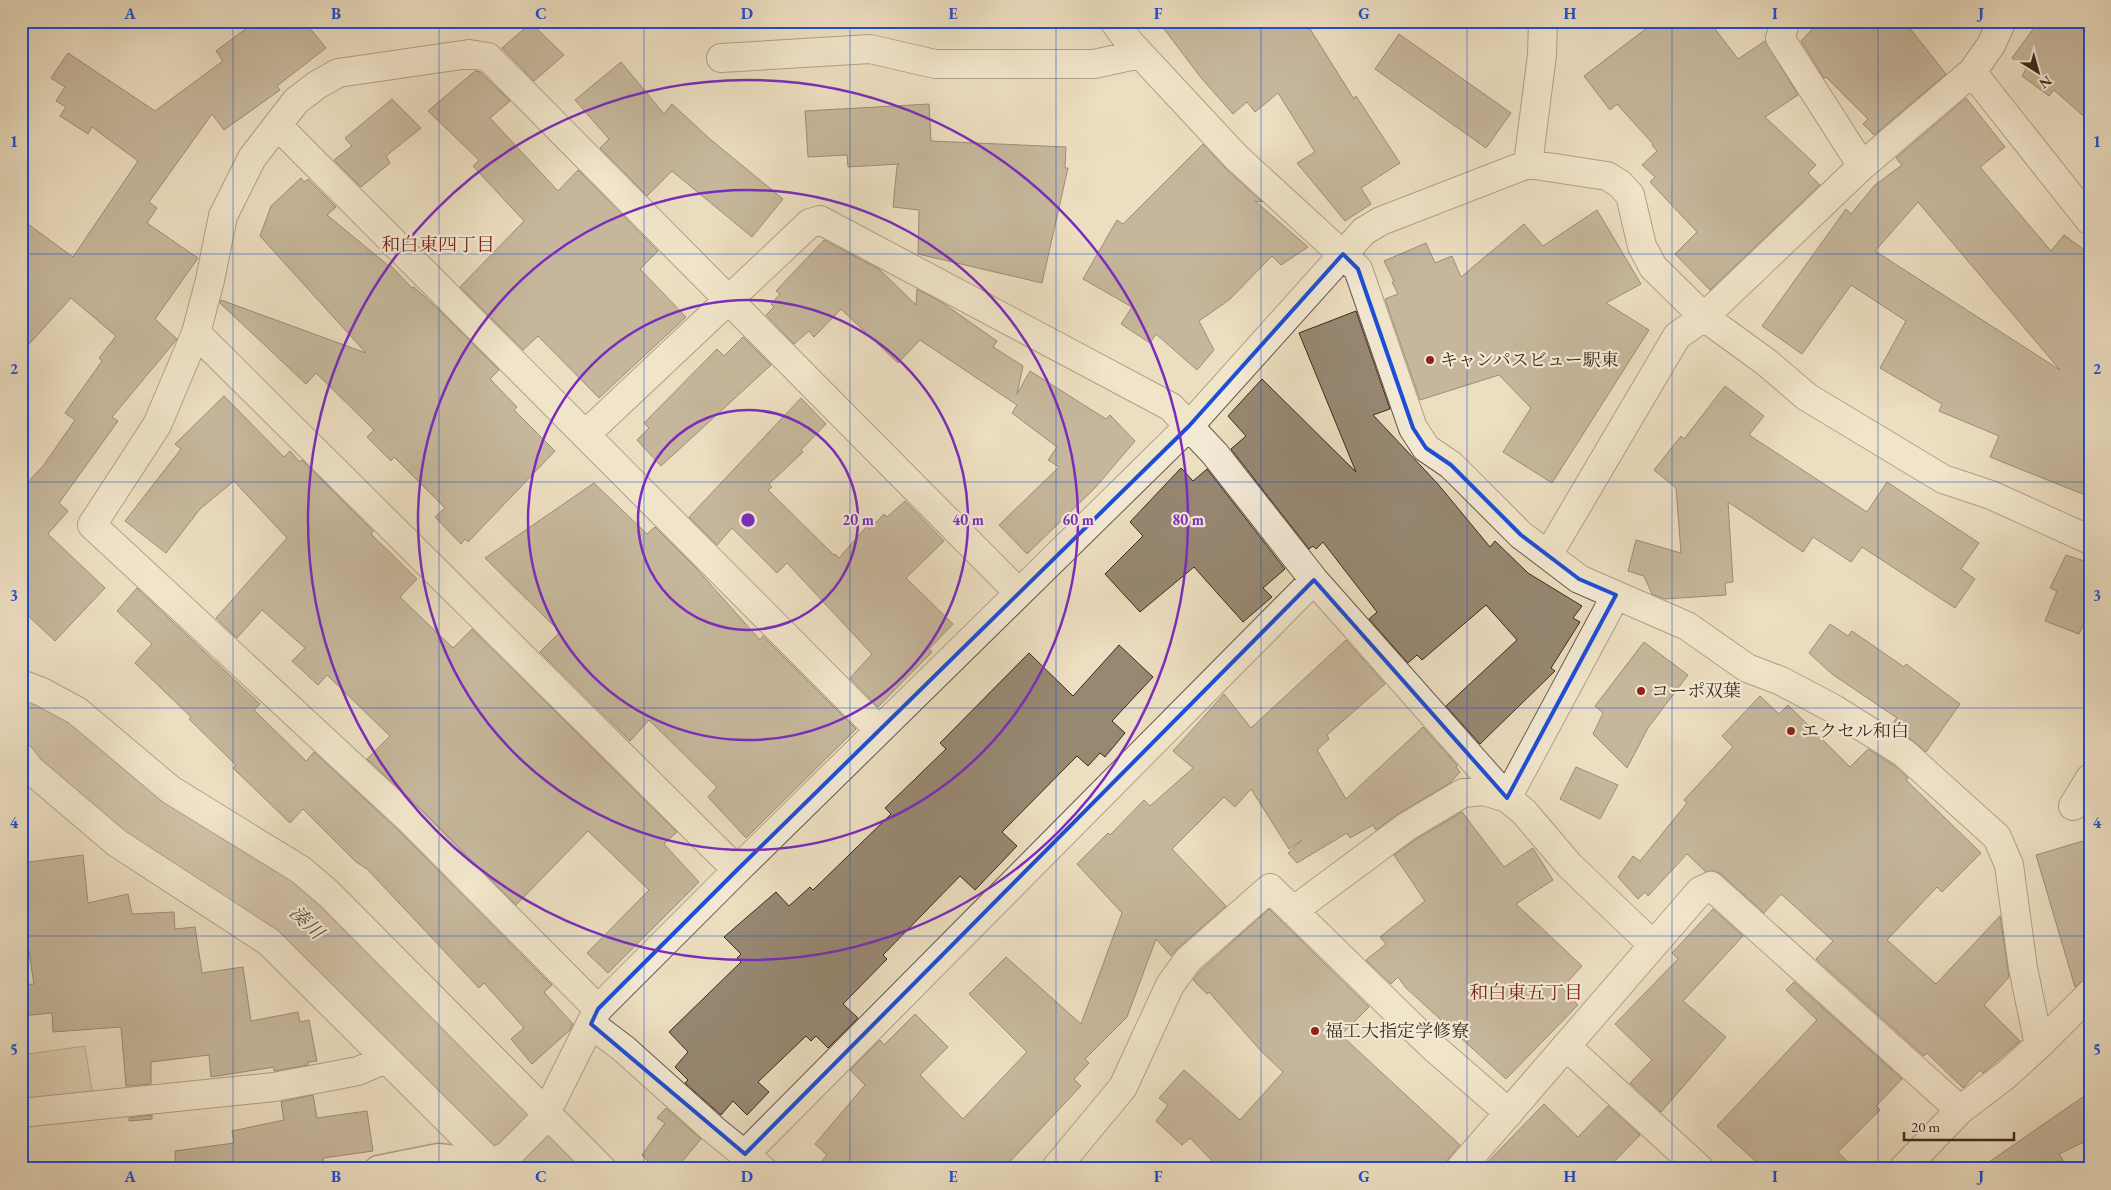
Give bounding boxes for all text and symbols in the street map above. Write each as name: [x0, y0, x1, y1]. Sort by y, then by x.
text: A: [123, 3, 136, 24]
text: B: [331, 3, 341, 24]
text: C: [535, 3, 547, 24]
text: D: [741, 3, 753, 24]
text: E: [948, 3, 958, 24]
text: F: [1154, 3, 1163, 24]
text: G: [1358, 3, 1370, 24]
text: H: [1564, 3, 1577, 24]
text: I: [1772, 3, 1778, 24]
text: J: [1976, 3, 1984, 24]
north arrow: [2014, 48, 2064, 98]
text: N: [2035, 72, 2056, 93]
text: 1: [10, 131, 18, 152]
text: 1: [2093, 131, 2101, 152]
district label: 和白東四丁目: [381, 232, 495, 257]
place label: キャンパスビュー駅東: [1440, 348, 1619, 371]
marker: キャンパスビュー駅東: [1424, 354, 1436, 366]
text: 2: [10, 358, 19, 379]
text: 2: [2093, 358, 2102, 379]
text: 20 m: [842, 510, 874, 529]
text: 40 m: [952, 510, 984, 529]
text: 60 m: [1062, 510, 1094, 529]
text: 80 m: [1172, 510, 1204, 529]
centre of rings: [739, 511, 757, 529]
text: 3: [10, 585, 18, 606]
text: 3: [2093, 585, 2101, 606]
place label: コーポ双葉: [1651, 679, 1741, 702]
marker: コーポ双葉: [1635, 685, 1647, 697]
place label: エクセル和白: [1801, 719, 1909, 742]
marker: エクセル和白: [1785, 725, 1797, 737]
text: 4: [10, 812, 19, 833]
text: 4: [2093, 812, 2102, 833]
water label: 湊川: [284, 900, 330, 946]
district label: 和白東五丁目: [1469, 980, 1583, 1005]
place label: 福工大指定学修寮: [1325, 1019, 1469, 1042]
marker: 福工大指定学修寮: [1309, 1025, 1321, 1037]
text: 5: [10, 1039, 18, 1060]
text: 5: [2093, 1039, 2101, 1060]
scale bar: [1904, 1110, 2014, 1142]
text: 20 m: [1911, 1117, 1940, 1136]
text: A: [123, 1166, 136, 1187]
text: B: [331, 1166, 341, 1187]
text: C: [535, 1166, 547, 1187]
text: D: [741, 1166, 753, 1187]
text: E: [948, 1166, 958, 1187]
text: F: [1154, 1166, 1163, 1187]
text: G: [1358, 1166, 1370, 1187]
text: H: [1564, 1166, 1577, 1187]
text: I: [1772, 1166, 1778, 1187]
text: J: [1976, 1166, 1984, 1187]

